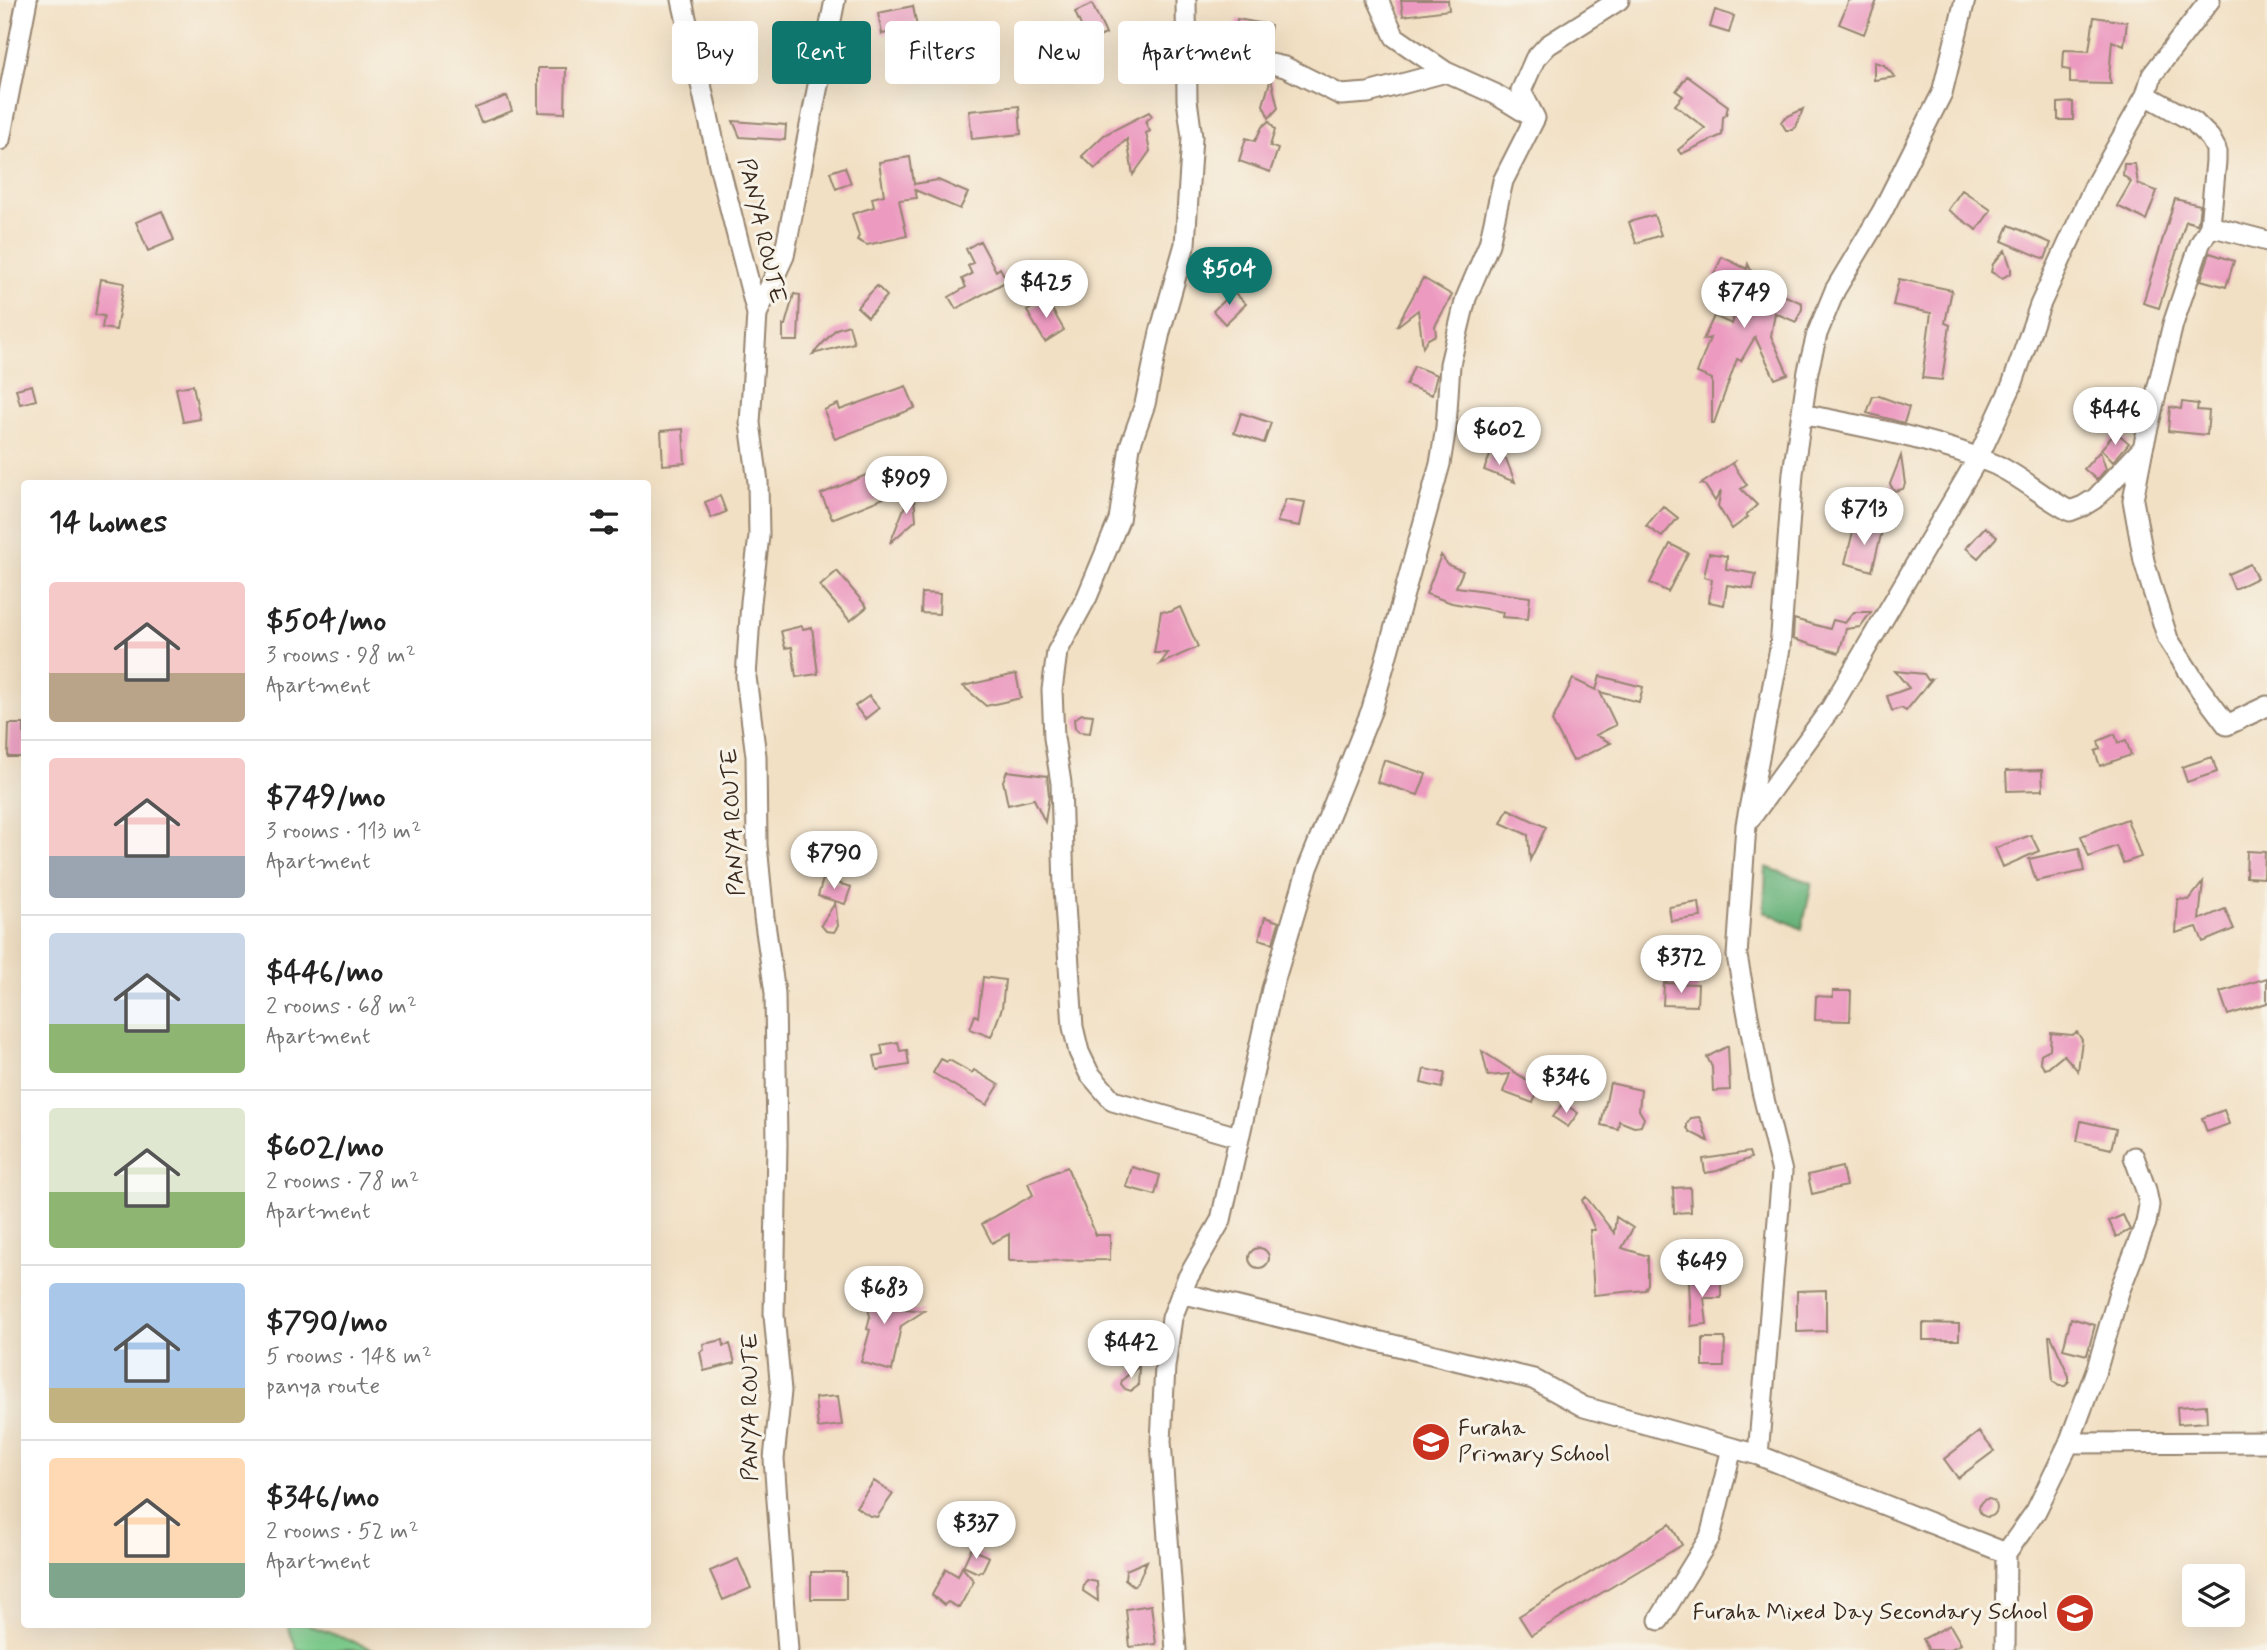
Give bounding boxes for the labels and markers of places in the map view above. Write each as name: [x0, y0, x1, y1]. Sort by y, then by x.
pin: $504: [1188, 247, 1270, 307]
pin: $425: [1005, 260, 1087, 320]
pin: $749: [1703, 270, 1785, 330]
pin: $446: [2074, 388, 2156, 447]
pin: $602: [1458, 407, 1540, 467]
pin: $909: [865, 456, 947, 516]
pin: $713: [1823, 488, 1905, 547]
pin: $790: [793, 832, 875, 891]
pin: $372: [1640, 936, 1722, 995]
pin: $346: [1525, 1056, 1607, 1115]
pin: $649: [1661, 1240, 1743, 1299]
pin: $683: [843, 1266, 925, 1326]
pin: $442: [1090, 1320, 1172, 1380]
place label: Furaha Primary School: [1458, 1414, 1610, 1470]
school or university icon: Furaha Primary School: [1410, 1421, 1452, 1463]
pin: $337: [935, 1502, 1017, 1561]
school or university icon: Furaha Mixed Day Secondary School: [2054, 1592, 2096, 1634]
place label: Furaha Mixed Day Secondary School: [1693, 1598, 2048, 1628]

